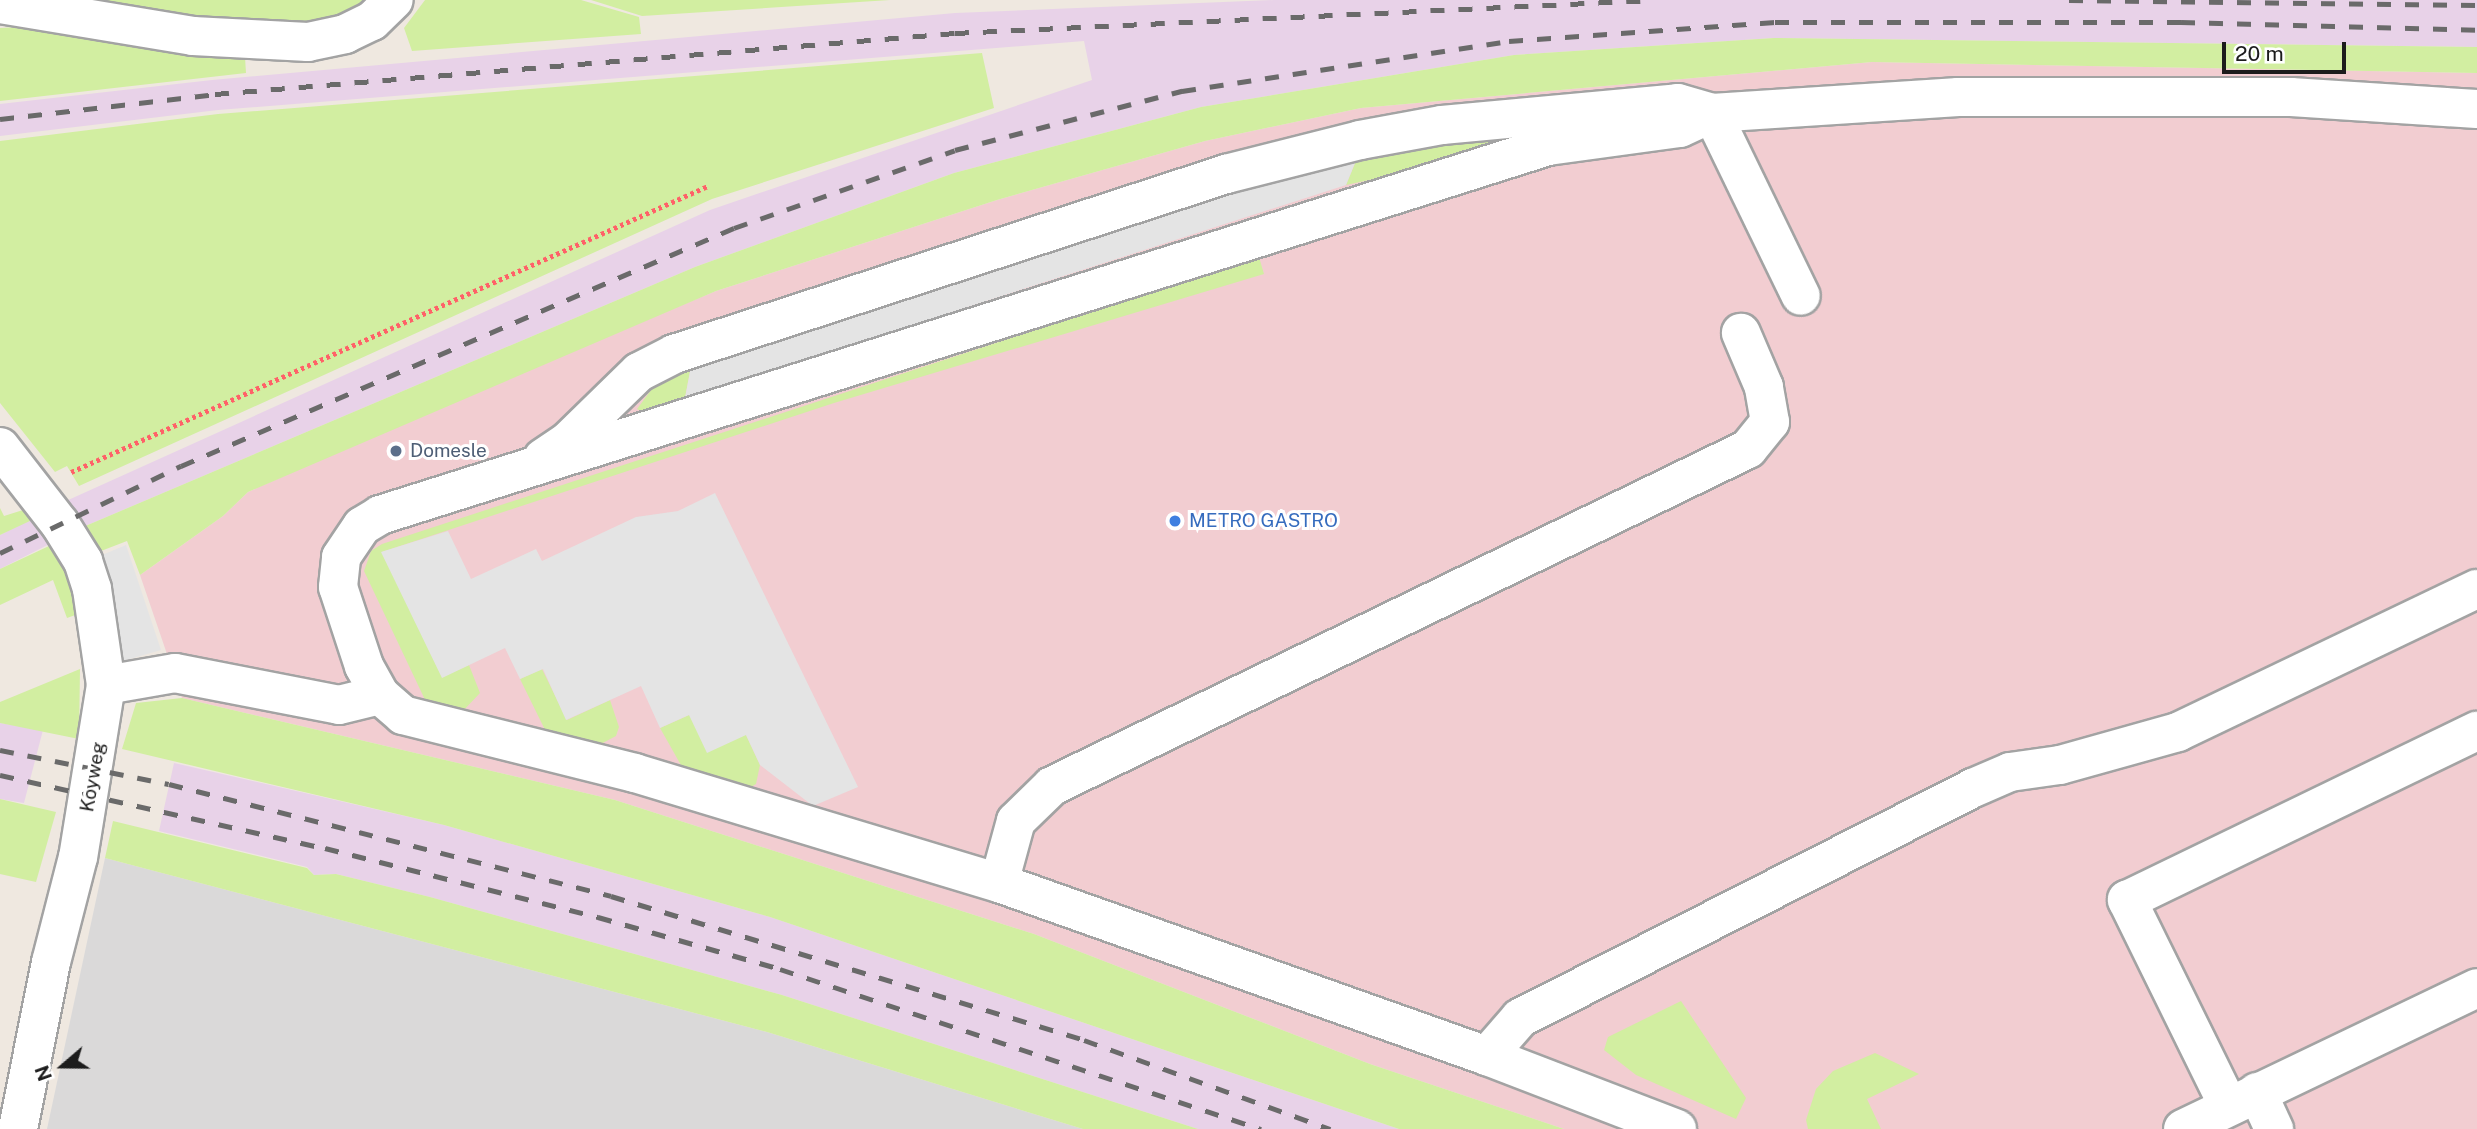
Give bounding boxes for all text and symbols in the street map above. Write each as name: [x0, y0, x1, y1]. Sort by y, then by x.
scale bar: [2225, 28, 2349, 72]
text: 20 m: [2235, 41, 2284, 66]
place label: Domesle: [410, 440, 487, 462]
marker: Domesle: [388, 443, 404, 459]
place label: METRO GASTRO: [1189, 510, 1338, 532]
marker: METRO GASTRO: [1167, 513, 1183, 529]
street label: Koyweg: [76, 740, 110, 814]
north arrow: [28, 1031, 98, 1101]
text: N: [30, 1062, 56, 1084]

